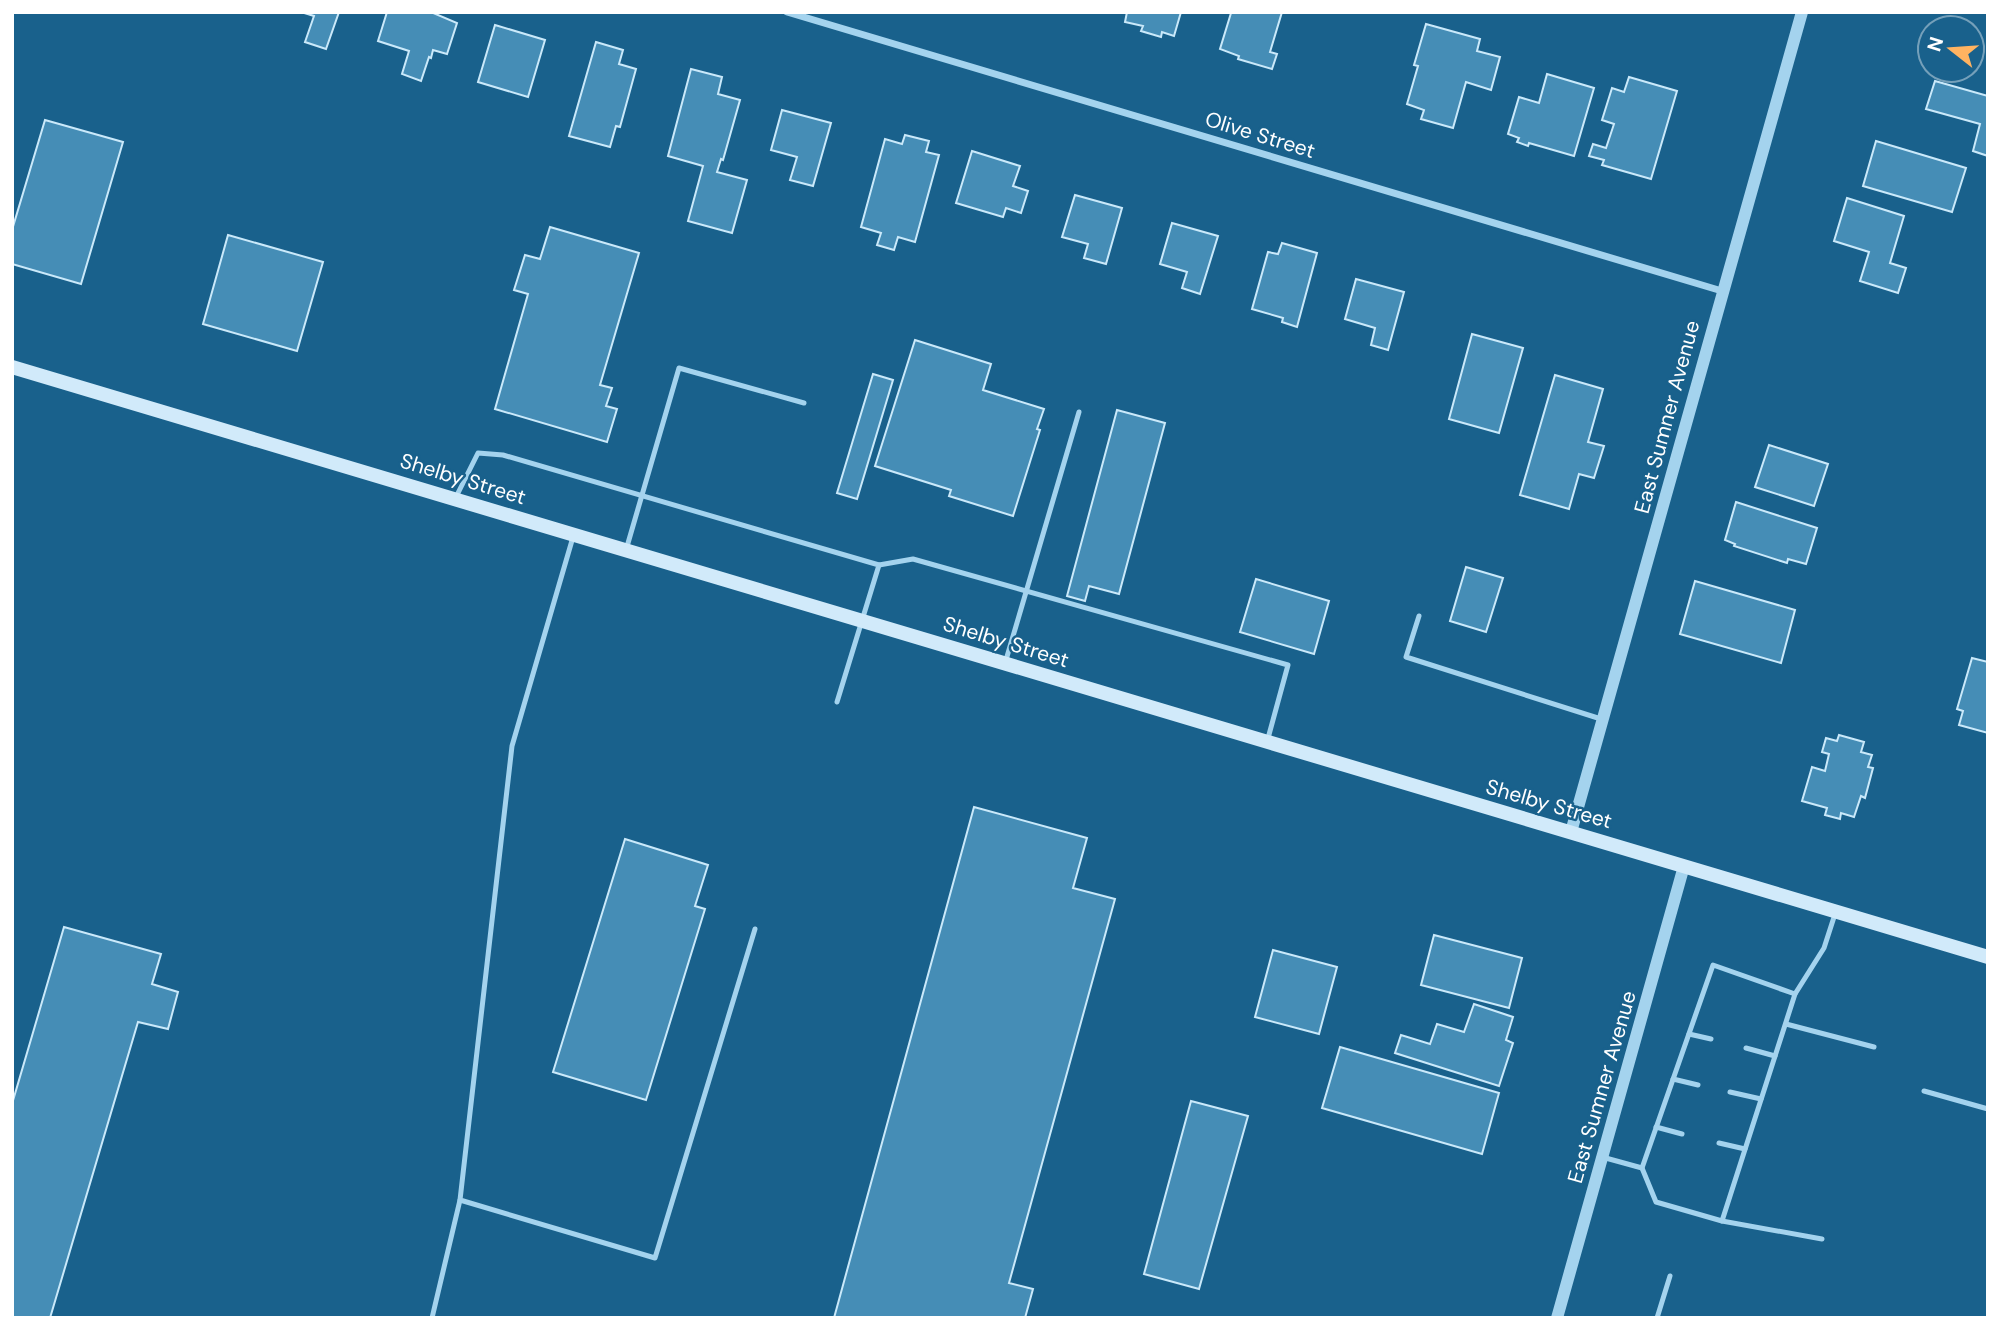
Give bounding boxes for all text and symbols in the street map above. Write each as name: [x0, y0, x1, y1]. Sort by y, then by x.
north arrow: [1916, 14, 1986, 84]
text: N: [1921, 34, 1949, 54]
street label: Olive Street: [1202, 105, 1318, 165]
street label: East Sumner Avenue: [1628, 317, 1706, 517]
street label: Shelby Street: [397, 447, 529, 511]
street label: Shelby Street: [940, 610, 1072, 674]
street label: Shelby Street: [1483, 773, 1615, 835]
street label: East Sumner Avenue: [1561, 988, 1643, 1186]

